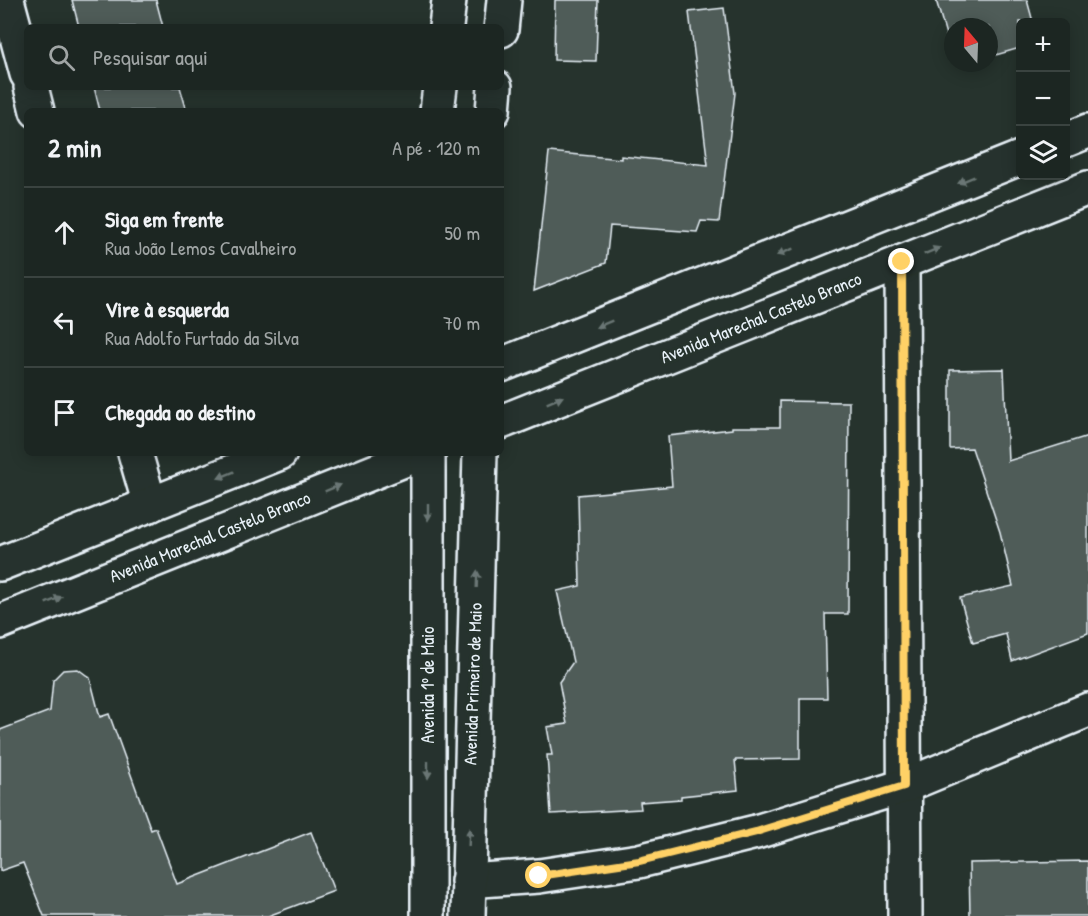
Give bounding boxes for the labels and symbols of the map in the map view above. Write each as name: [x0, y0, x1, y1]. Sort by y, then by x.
north arrow: [944, 18, 998, 72]
one-way arrow: [957, 175, 975, 185]
one-way arrow: [923, 245, 941, 255]
one-way arrow: [776, 248, 794, 257]
route end: [888, 248, 914, 274]
street label: Avenida Marechal Castelo Branco: [657, 266, 865, 369]
one-way arrow: [595, 320, 613, 329]
one-way arrow: [547, 395, 565, 405]
one-way arrow: [217, 471, 235, 480]
one-way arrow: [324, 483, 342, 493]
street label: Avenida Marechal Castelo Branco: [106, 485, 314, 588]
one-way arrow: [423, 502, 433, 521]
one-way arrow: [472, 569, 481, 588]
one-way arrow: [46, 595, 64, 605]
street label: Avenida Primeiro de Maio: [457, 602, 488, 766]
street label: Avenida 1º de Maio: [415, 627, 440, 743]
one-way arrow: [423, 760, 433, 779]
one-way arrow: [464, 827, 474, 846]
route start: [525, 862, 551, 888]

